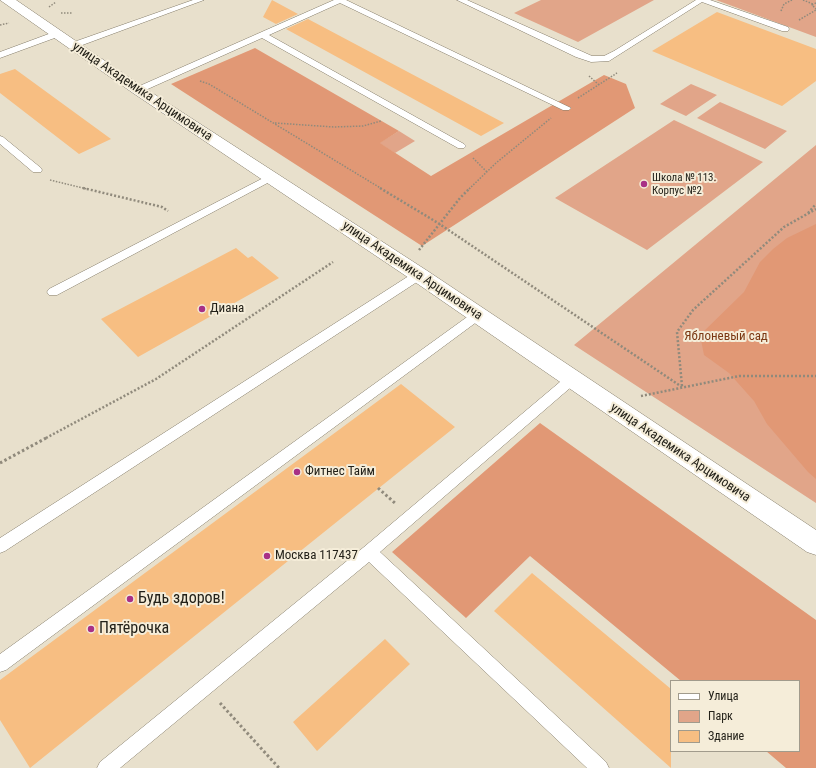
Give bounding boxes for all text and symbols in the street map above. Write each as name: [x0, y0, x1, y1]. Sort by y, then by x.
street label: улица Академика Арцимовича: [69, 39, 215, 145]
place label: Школа № 113. Корпус №2: [652, 171, 716, 197]
marker: Школа № 113. Корпус №2: [639, 179, 649, 189]
street label: улица Академика Арцимовича: [339, 218, 485, 324]
place label: Диана: [210, 301, 244, 317]
marker: Диана: [197, 304, 207, 314]
park label: Яблоневый сад: [684, 329, 768, 345]
street label: улица Академика Арцимовича: [607, 400, 753, 506]
place label: Фитнес Тайм: [305, 464, 375, 480]
marker: Фитнес Тайм: [292, 467, 302, 477]
place label: Москва 117437: [275, 548, 358, 564]
marker: Москва 117437: [262, 551, 272, 561]
place label: Будь здоров!: [138, 589, 225, 609]
marker: Будь здоров!: [125, 594, 135, 604]
place label: Пятёрочка: [99, 619, 169, 639]
marker: Пятёрочка: [86, 624, 96, 634]
legend: [670, 680, 800, 752]
text: Улица: [708, 689, 738, 703]
text: Парк: [708, 709, 733, 723]
text: Здание: [708, 729, 744, 743]

